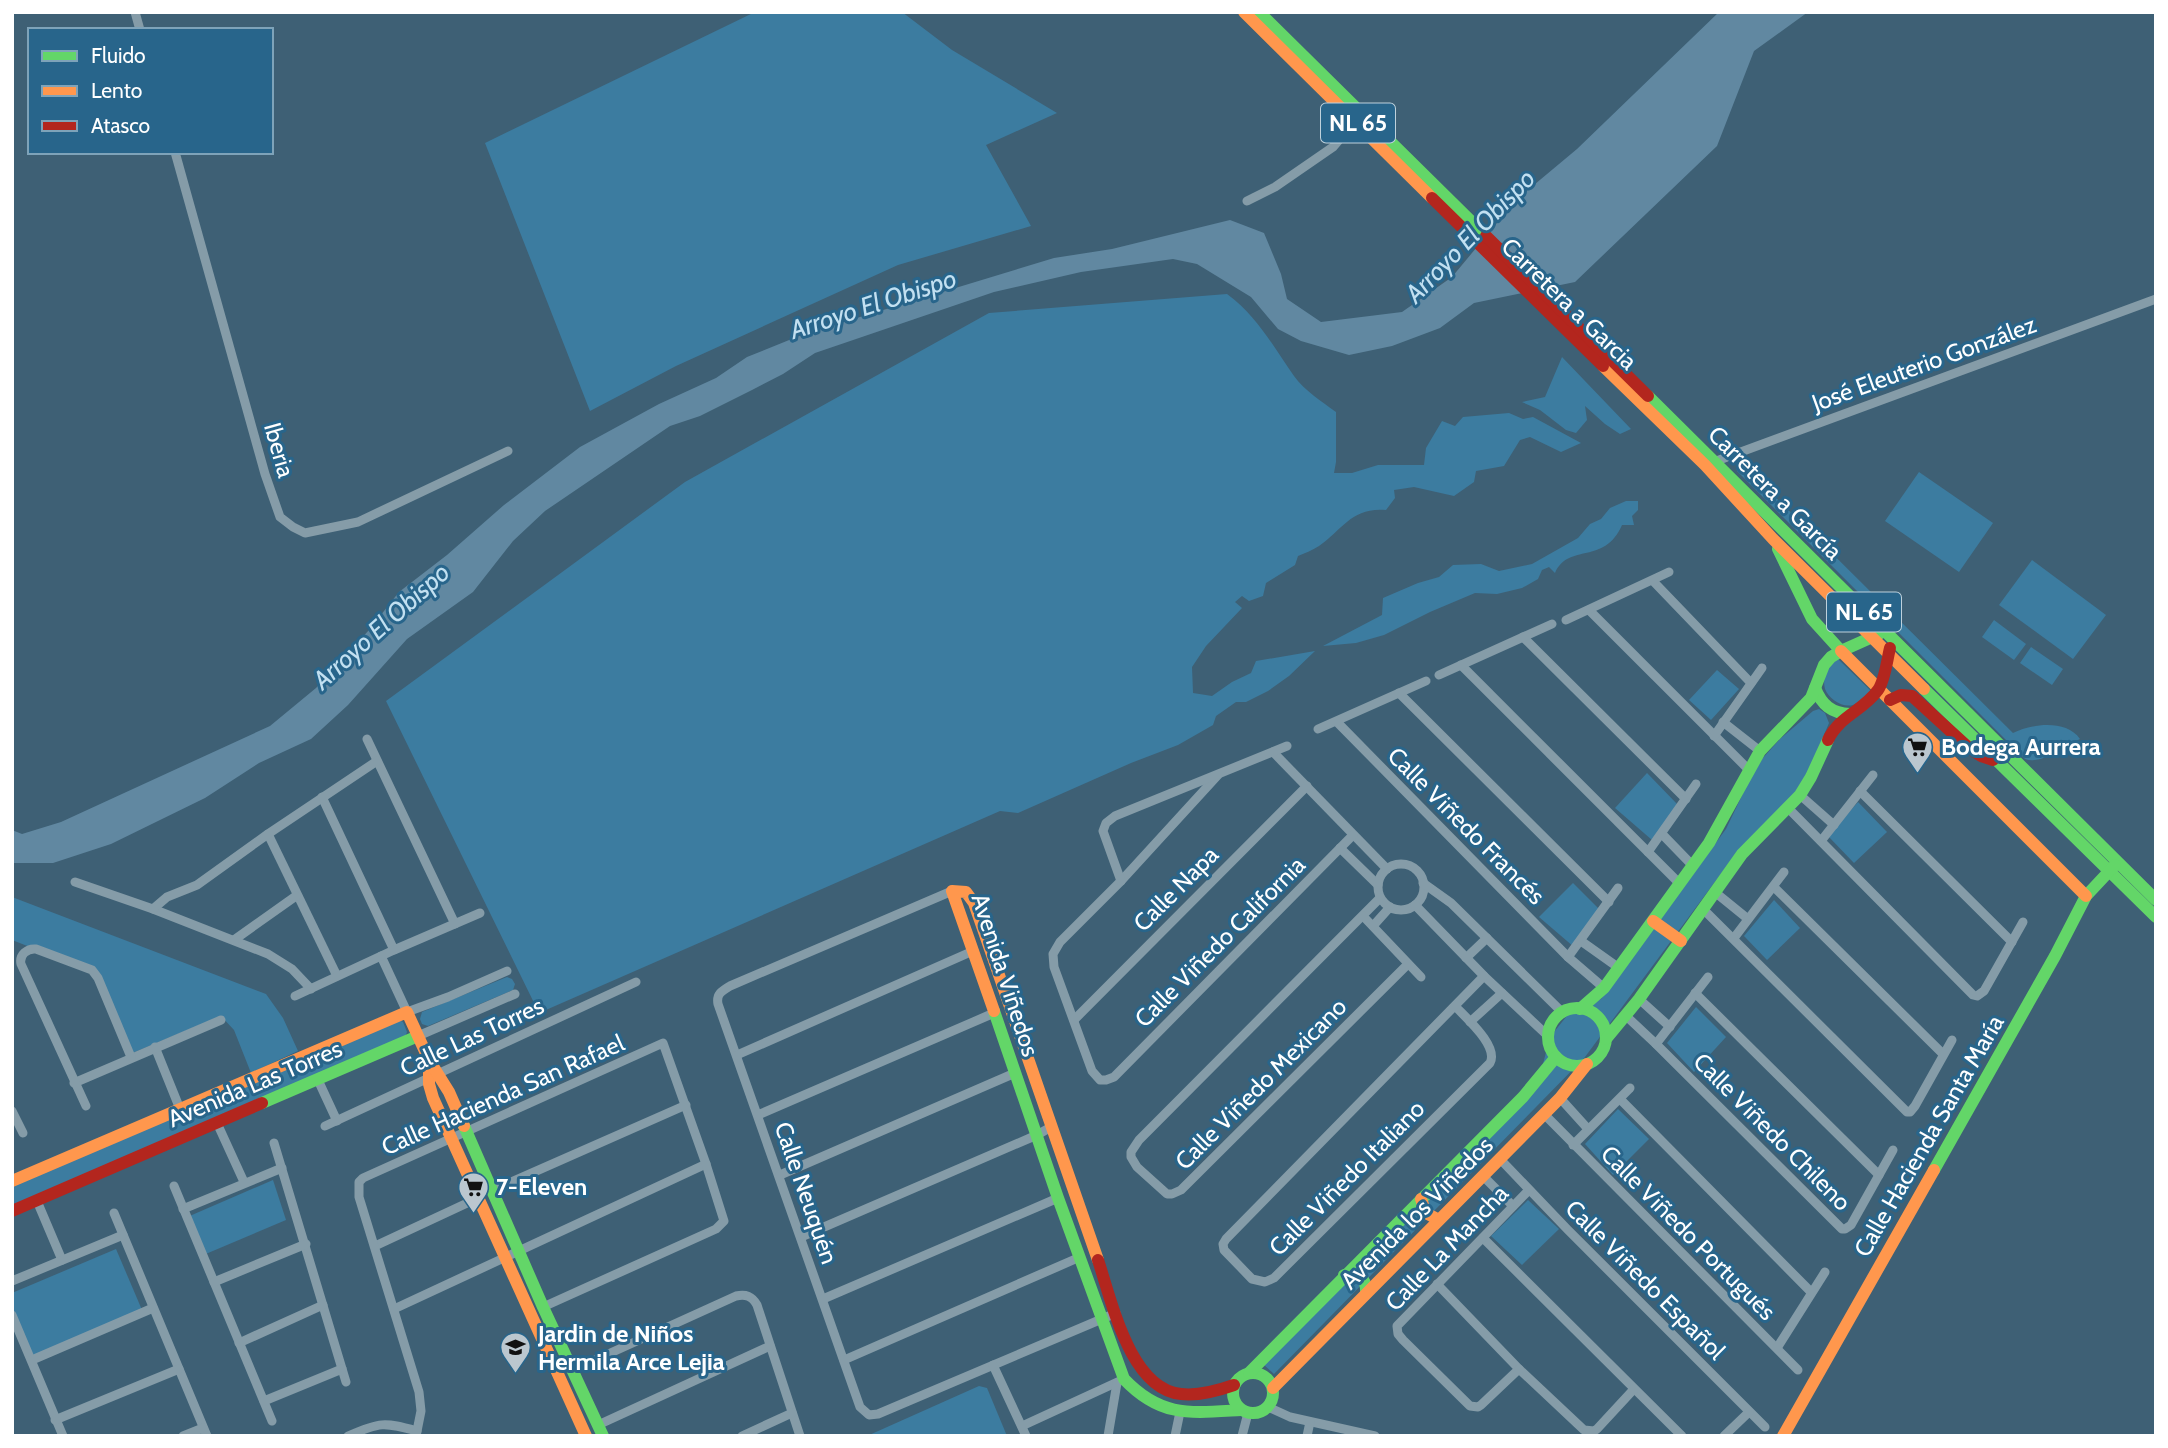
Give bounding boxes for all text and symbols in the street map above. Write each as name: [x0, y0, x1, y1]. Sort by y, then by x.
legend: [28, 28, 273, 154]
text: Fluido: [91, 43, 146, 68]
text: Lento: [91, 78, 142, 103]
road number: NL 65: [1321, 104, 1395, 142]
text: Atasco: [91, 113, 150, 138]
water label: Arroyo El Obispo: [1398, 163, 1542, 310]
street label: Carretera a Garcia: [1495, 232, 1644, 376]
water label: Arroyo El Obispo: [785, 262, 960, 346]
street label: José Eleuterio González: [1807, 309, 2040, 418]
street label: Iberia: [258, 419, 301, 481]
street label: Carretera a García: [1702, 420, 1849, 566]
water label: Arroyo El Obispo: [305, 556, 456, 697]
road number: NL 65: [1827, 592, 1901, 632]
supermarket icon: Bodega Aurrera: [1901, 730, 1935, 774]
place label: Bodega Aurrera: [1941, 732, 2101, 761]
street label: Calle Viñedo Francés: [1382, 741, 1551, 910]
street label: Calle Napa: [1127, 840, 1225, 937]
street label: Calle Viñedo California: [1128, 850, 1311, 1033]
street label: Avenida Viñedos: [965, 890, 1045, 1060]
street label: Calle Las Torres: [395, 991, 548, 1082]
street label: Calle Viñedo Mexicano: [1169, 992, 1352, 1175]
street label: Calle Hacienda Santa María: [1847, 1009, 2010, 1262]
street label: Calle Hacienda San Rafael: [377, 1028, 629, 1161]
street label: Avenida Las Torres: [163, 1034, 346, 1133]
street label: Calle Viñedo Chileno: [1688, 1047, 1857, 1216]
street label: Calle Viñedo Italiano: [1263, 1094, 1430, 1261]
street label: Calle Neuquén: [769, 1118, 844, 1268]
street label: Avenida los Viñedos: [1334, 1130, 1499, 1295]
street label: Calle Viñedo Portugués: [1595, 1139, 1782, 1326]
supermarket icon: 7-Eleven: [456, 1170, 490, 1214]
place label: 7-Eleven: [496, 1172, 587, 1201]
street label: Calle La Mancha: [1379, 1178, 1514, 1317]
street label: Calle Viñedo Español: [1559, 1194, 1731, 1366]
place label: Jardin de Niños Hermila Arce Lejia: [537, 1319, 725, 1376]
school or university icon: Jardin de Niños Hermila Arce Lejia: [498, 1331, 532, 1375]

